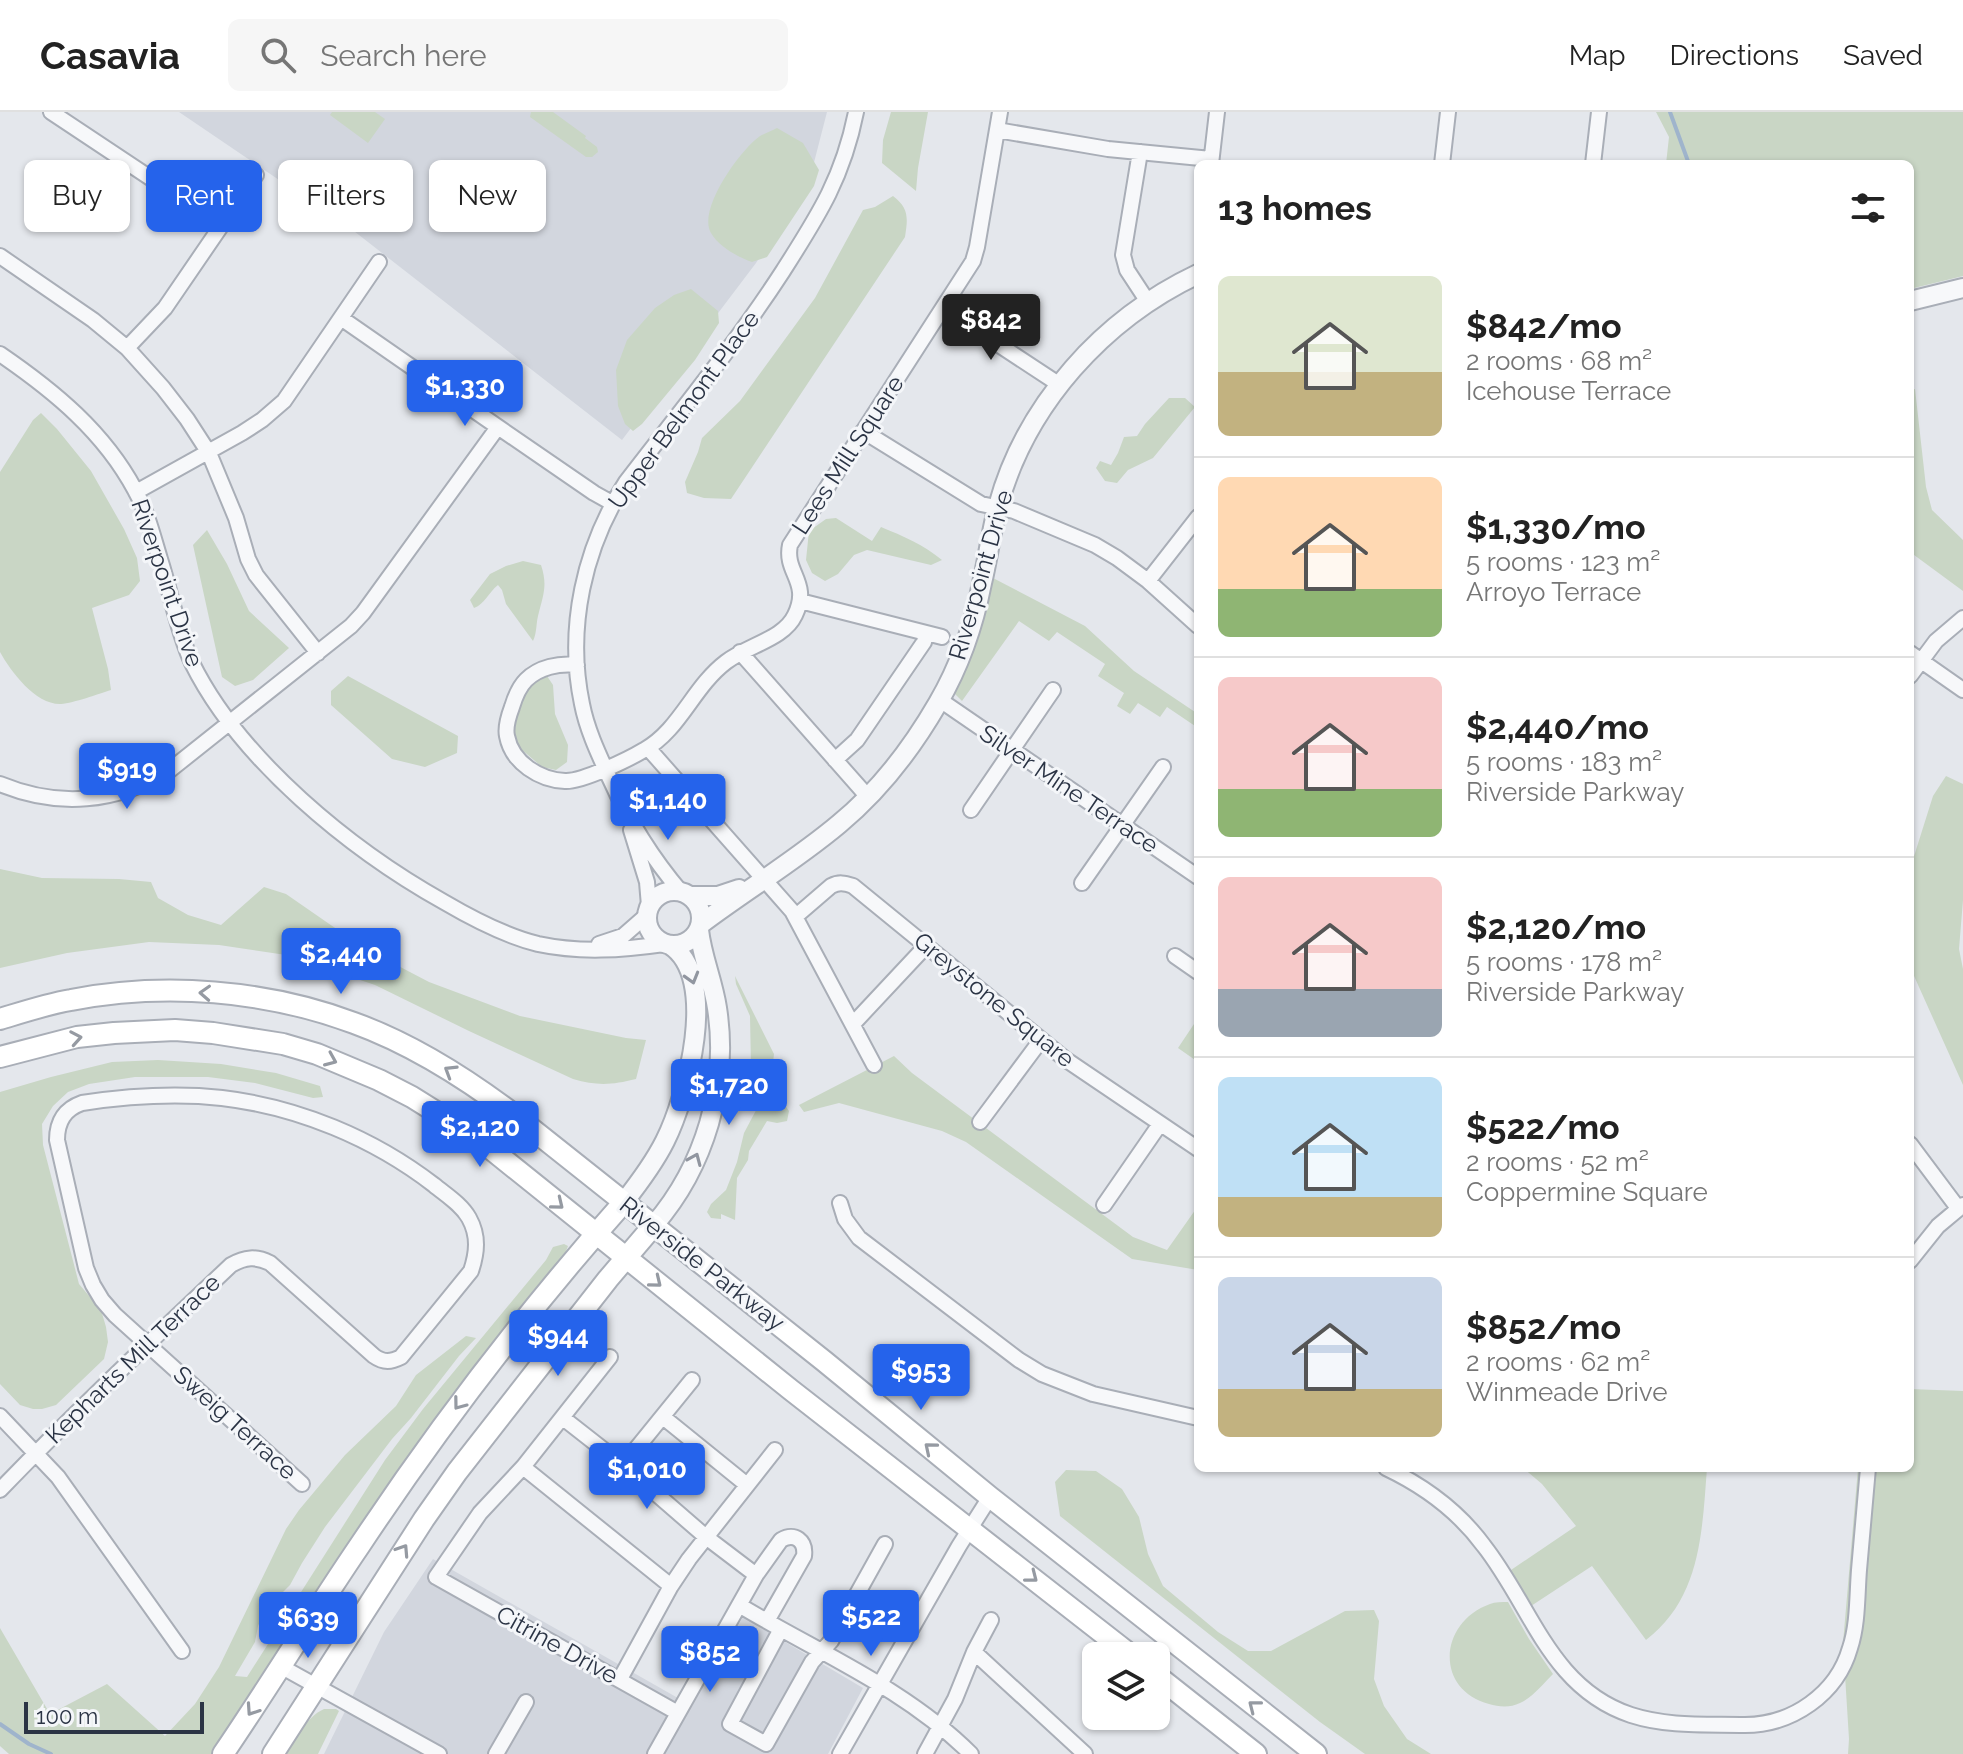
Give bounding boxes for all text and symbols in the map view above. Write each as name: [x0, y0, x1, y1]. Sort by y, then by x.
search box: [228, 19, 788, 91]
text: Casavia: [40, 33, 180, 78]
icon: search: [256, 33, 300, 77]
text: Search here: [320, 38, 487, 73]
text: Map: [1569, 39, 1626, 72]
text: Directions: [1670, 39, 1799, 72]
text: Saved: [1843, 39, 1923, 72]
chip: Buy: [24, 160, 130, 232]
chip: Rent: [146, 160, 262, 232]
chip: Filters: [278, 160, 413, 232]
chip: New: [429, 160, 546, 232]
icon: filters: [1846, 186, 1890, 230]
text: 13 homes: [1218, 188, 1372, 228]
pin: $842: [944, 294, 1038, 362]
street label: Upper Belmont Place: [602, 305, 765, 515]
text: $842: [960, 305, 1022, 335]
text: $842/mo: [1466, 306, 1622, 346]
icon: home: [1282, 308, 1378, 404]
text: 2 rooms · 68 m²: [1466, 346, 1652, 376]
pin: $1,330: [400, 360, 530, 428]
street label: Lees Mill Square: [786, 370, 910, 539]
text: $1,330: [425, 371, 505, 401]
text: Icehouse Terrace: [1466, 376, 1671, 406]
street label: Riverpoint Drive: [942, 487, 1019, 663]
street label: Riverpoint Drive: [125, 495, 210, 670]
text: $1,330/mo: [1466, 507, 1646, 547]
icon: home: [1282, 509, 1378, 605]
text: 5 rooms · 123 m²: [1466, 547, 1660, 577]
text: Arroyo Terrace: [1466, 577, 1641, 607]
text: $2,440/mo: [1466, 707, 1649, 747]
icon: home: [1282, 709, 1378, 805]
street label: Silver Mine Terrace: [974, 718, 1164, 859]
pin: $919: [80, 743, 174, 811]
text: 5 rooms · 183 m²: [1466, 747, 1662, 777]
text: $919: [97, 754, 157, 784]
pin: $1,140: [603, 774, 733, 842]
text: Riverside Parkway: [1466, 777, 1684, 807]
text: $1,140: [628, 785, 708, 815]
text: $2,120/mo: [1466, 907, 1646, 947]
icon: home: [1282, 909, 1378, 1005]
street label: Greystone Square: [908, 926, 1081, 1073]
pin: $2,440: [276, 928, 406, 996]
text: $2,440: [300, 939, 382, 969]
text: 5 rooms · 178 m²: [1466, 947, 1662, 977]
one-way arrow: [683, 970, 699, 984]
text: Riverside Parkway: [1466, 977, 1684, 1007]
one-way arrow: [198, 984, 211, 1001]
one-way arrow: [69, 1031, 82, 1048]
one-way arrow: [324, 1050, 338, 1067]
pin: $1,720: [664, 1059, 794, 1127]
one-way arrow: [444, 1065, 459, 1080]
text: $1,720: [689, 1070, 769, 1100]
pin: $2,120: [415, 1101, 545, 1169]
text: $522/mo: [1466, 1107, 1620, 1147]
icon: home: [1282, 1109, 1378, 1205]
text: $2,120: [440, 1112, 520, 1142]
text: 2 rooms · 52 m²: [1466, 1147, 1649, 1177]
one-way arrow: [686, 1153, 702, 1167]
text: Coppermine Square: [1466, 1177, 1708, 1207]
street label: Riverside Parkway: [614, 1190, 791, 1337]
one-way arrow: [549, 1194, 564, 1208]
street label: Kepharts Mill Terrace: [39, 1268, 226, 1450]
one-way arrow: [647, 1273, 662, 1287]
text: $852/mo: [1466, 1307, 1621, 1347]
icon: home: [1282, 1309, 1378, 1405]
pin: $944: [511, 1310, 605, 1378]
text: $944: [527, 1321, 589, 1351]
pin: $953: [874, 1344, 968, 1412]
text: 2 rooms · 62 m²: [1466, 1347, 1650, 1377]
text: $953: [891, 1355, 951, 1385]
street label: Sweig Terrace: [168, 1360, 303, 1486]
text: Winmeade Drive: [1466, 1377, 1667, 1407]
one-way arrow: [455, 1395, 469, 1410]
pin: $1,010: [582, 1443, 712, 1511]
one-way arrow: [925, 1443, 939, 1458]
text: $1,010: [607, 1454, 687, 1484]
one-way arrow: [394, 1545, 409, 1559]
one-way arrow: [1023, 1567, 1038, 1581]
pin: $522: [824, 1590, 918, 1658]
pin: $639: [261, 1592, 355, 1660]
street label: Citrine Drive: [491, 1599, 623, 1690]
text: $522: [841, 1601, 901, 1631]
text: $639: [277, 1603, 339, 1633]
pin: $852: [663, 1626, 757, 1694]
text: $852: [679, 1637, 741, 1667]
map controls: [1082, 1642, 1170, 1730]
button: layers: [1082, 1642, 1170, 1730]
scale bar: [24, 1698, 204, 1734]
one-way arrow: [1248, 1701, 1263, 1715]
one-way arrow: [247, 1702, 262, 1716]
text: 100 m: [36, 1703, 98, 1729]

